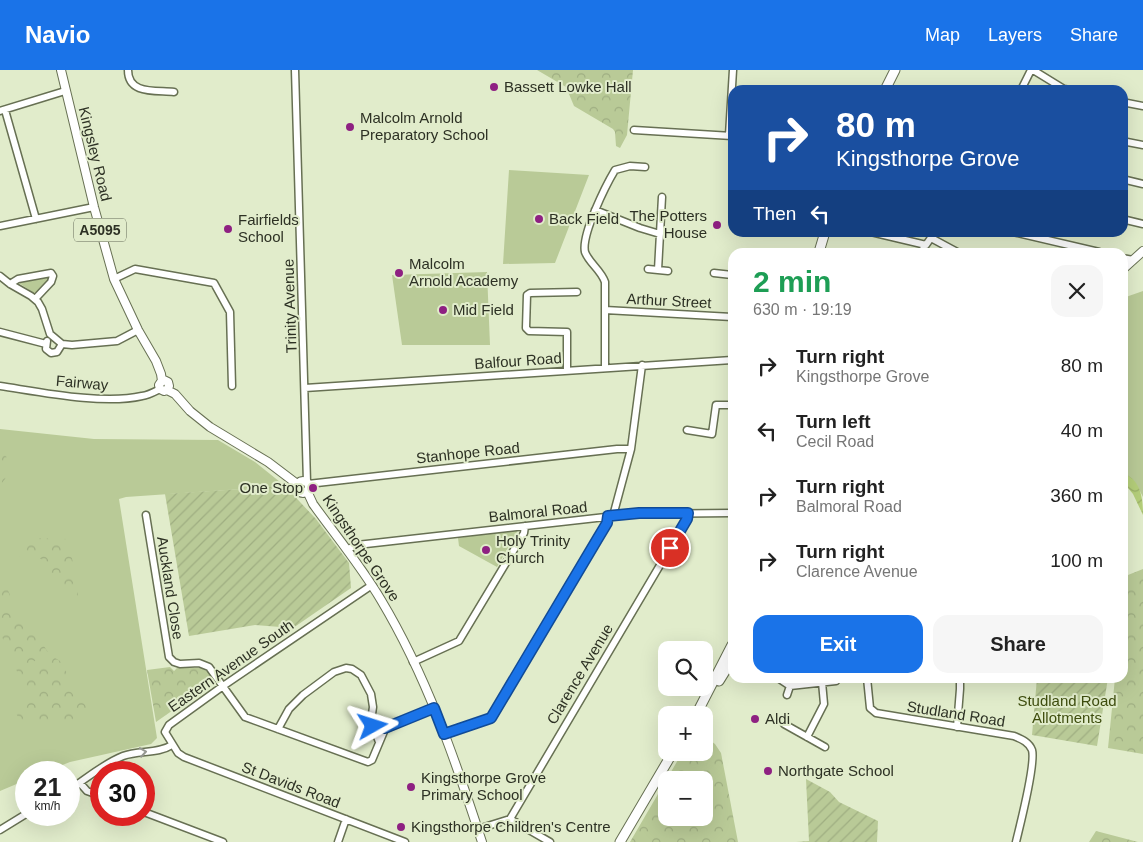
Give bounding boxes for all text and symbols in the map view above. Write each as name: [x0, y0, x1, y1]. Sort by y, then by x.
text: Navio: [25, 21, 90, 48]
text: Map: [925, 25, 960, 45]
text: Layers: [988, 25, 1042, 45]
text: Share: [1070, 25, 1118, 45]
place label: Bassett Lowke Hall: [504, 78, 632, 95]
marker: Bassett Lowke Hall: [488, 81, 500, 93]
street label: Kingsley Road: [76, 105, 115, 203]
icon: right: [753, 105, 818, 170]
text: 80 m: [836, 105, 916, 144]
place label: Malcolm Arnold Preparatory School: [360, 109, 488, 143]
marker: Malcolm Arnold Preparatory School: [344, 121, 356, 133]
text: Kingsthorpe Grove: [836, 146, 1019, 171]
icon: left: [806, 200, 834, 228]
text: Then: [753, 203, 796, 224]
place label: The Potters House: [629, 207, 707, 241]
place label: Back Field: [549, 210, 619, 227]
place label: Fairfields School: [238, 211, 299, 245]
marker: Back Field: [533, 213, 545, 225]
road number: A5095: [74, 218, 126, 242]
marker: The Potters House: [711, 219, 723, 231]
marker: Fairfields School: [222, 223, 234, 235]
place label: Malcolm Arnold Academy: [409, 255, 519, 289]
street label: Trinity Avenue: [279, 259, 300, 353]
text: 2 min: [753, 265, 831, 298]
button: close: [1051, 265, 1103, 317]
marker: Malcolm Arnold Academy: [393, 267, 405, 279]
street label: Arthur Street: [626, 290, 713, 311]
place label: Mid Field: [453, 301, 514, 318]
text: 630 m · 19:19: [753, 301, 852, 318]
marker: Mid Field: [437, 304, 449, 316]
text: Turn right: [796, 346, 884, 367]
street label: Balfour Road: [474, 349, 562, 372]
icon: right: [753, 352, 781, 380]
text: 80 m: [1061, 355, 1103, 376]
text: Kingsthorpe Grove: [796, 368, 929, 385]
street label: Fairway: [55, 372, 109, 393]
text: Turn left: [796, 411, 871, 432]
icon: left: [753, 417, 781, 445]
text: 40 m: [1061, 420, 1103, 441]
text: Cecil Road: [796, 433, 874, 450]
street label: Stanhope Road: [415, 439, 521, 466]
text: Turn right: [796, 476, 884, 497]
place label: One Stop: [240, 479, 303, 496]
marker: One Stop: [307, 482, 319, 494]
icon: right: [753, 482, 781, 510]
text: 360 m: [1050, 485, 1103, 506]
street label: Kingsthorpe Grove: [319, 491, 403, 604]
street label: Balmoral Road: [488, 498, 588, 525]
text: Balmoral Road: [796, 498, 902, 515]
pin: [649, 527, 691, 569]
place label: Holy Trinity Church: [496, 532, 571, 566]
icon: arrive: [656, 534, 684, 562]
street label: Auckland Close: [154, 535, 187, 641]
text: Turn right: [796, 541, 884, 562]
marker: Holy Trinity Church: [480, 544, 492, 556]
icon: right: [753, 547, 781, 575]
text: 100 m: [1050, 550, 1103, 571]
text: Clarence Avenue: [796, 563, 918, 580]
button: Exit: [753, 615, 923, 673]
button: Share: [933, 615, 1103, 673]
street label: Eastern Avenue South: [165, 616, 297, 715]
street label: Clarence Avenue: [543, 621, 616, 727]
map controls: [658, 641, 713, 826]
button: search: [658, 641, 713, 696]
park label: Studland Road Allotments: [1017, 692, 1117, 726]
street label: Studland Road: [906, 697, 1006, 730]
position arrow: [346, 699, 398, 751]
button: +: [658, 706, 713, 761]
place label: Aldi: [765, 710, 790, 727]
marker: Aldi: [749, 713, 761, 725]
one-way arrow: [139, 747, 147, 758]
street label: St Davids Road: [239, 758, 343, 811]
speed limit sign: 30: [90, 761, 155, 826]
place label: Northgate School: [778, 762, 894, 779]
marker: Northgate School: [762, 765, 774, 777]
place label: Kingsthorpe Grove Primary School: [421, 769, 546, 803]
button: −: [658, 771, 713, 826]
text: 21: [34, 773, 61, 801]
marker: Kingsthorpe Grove Primary School: [405, 781, 417, 793]
text: km/h: [34, 799, 61, 813]
place label: Kingsthorpe Children's Centre: [411, 818, 611, 835]
marker: Kingsthorpe Children's Centre: [395, 821, 407, 833]

